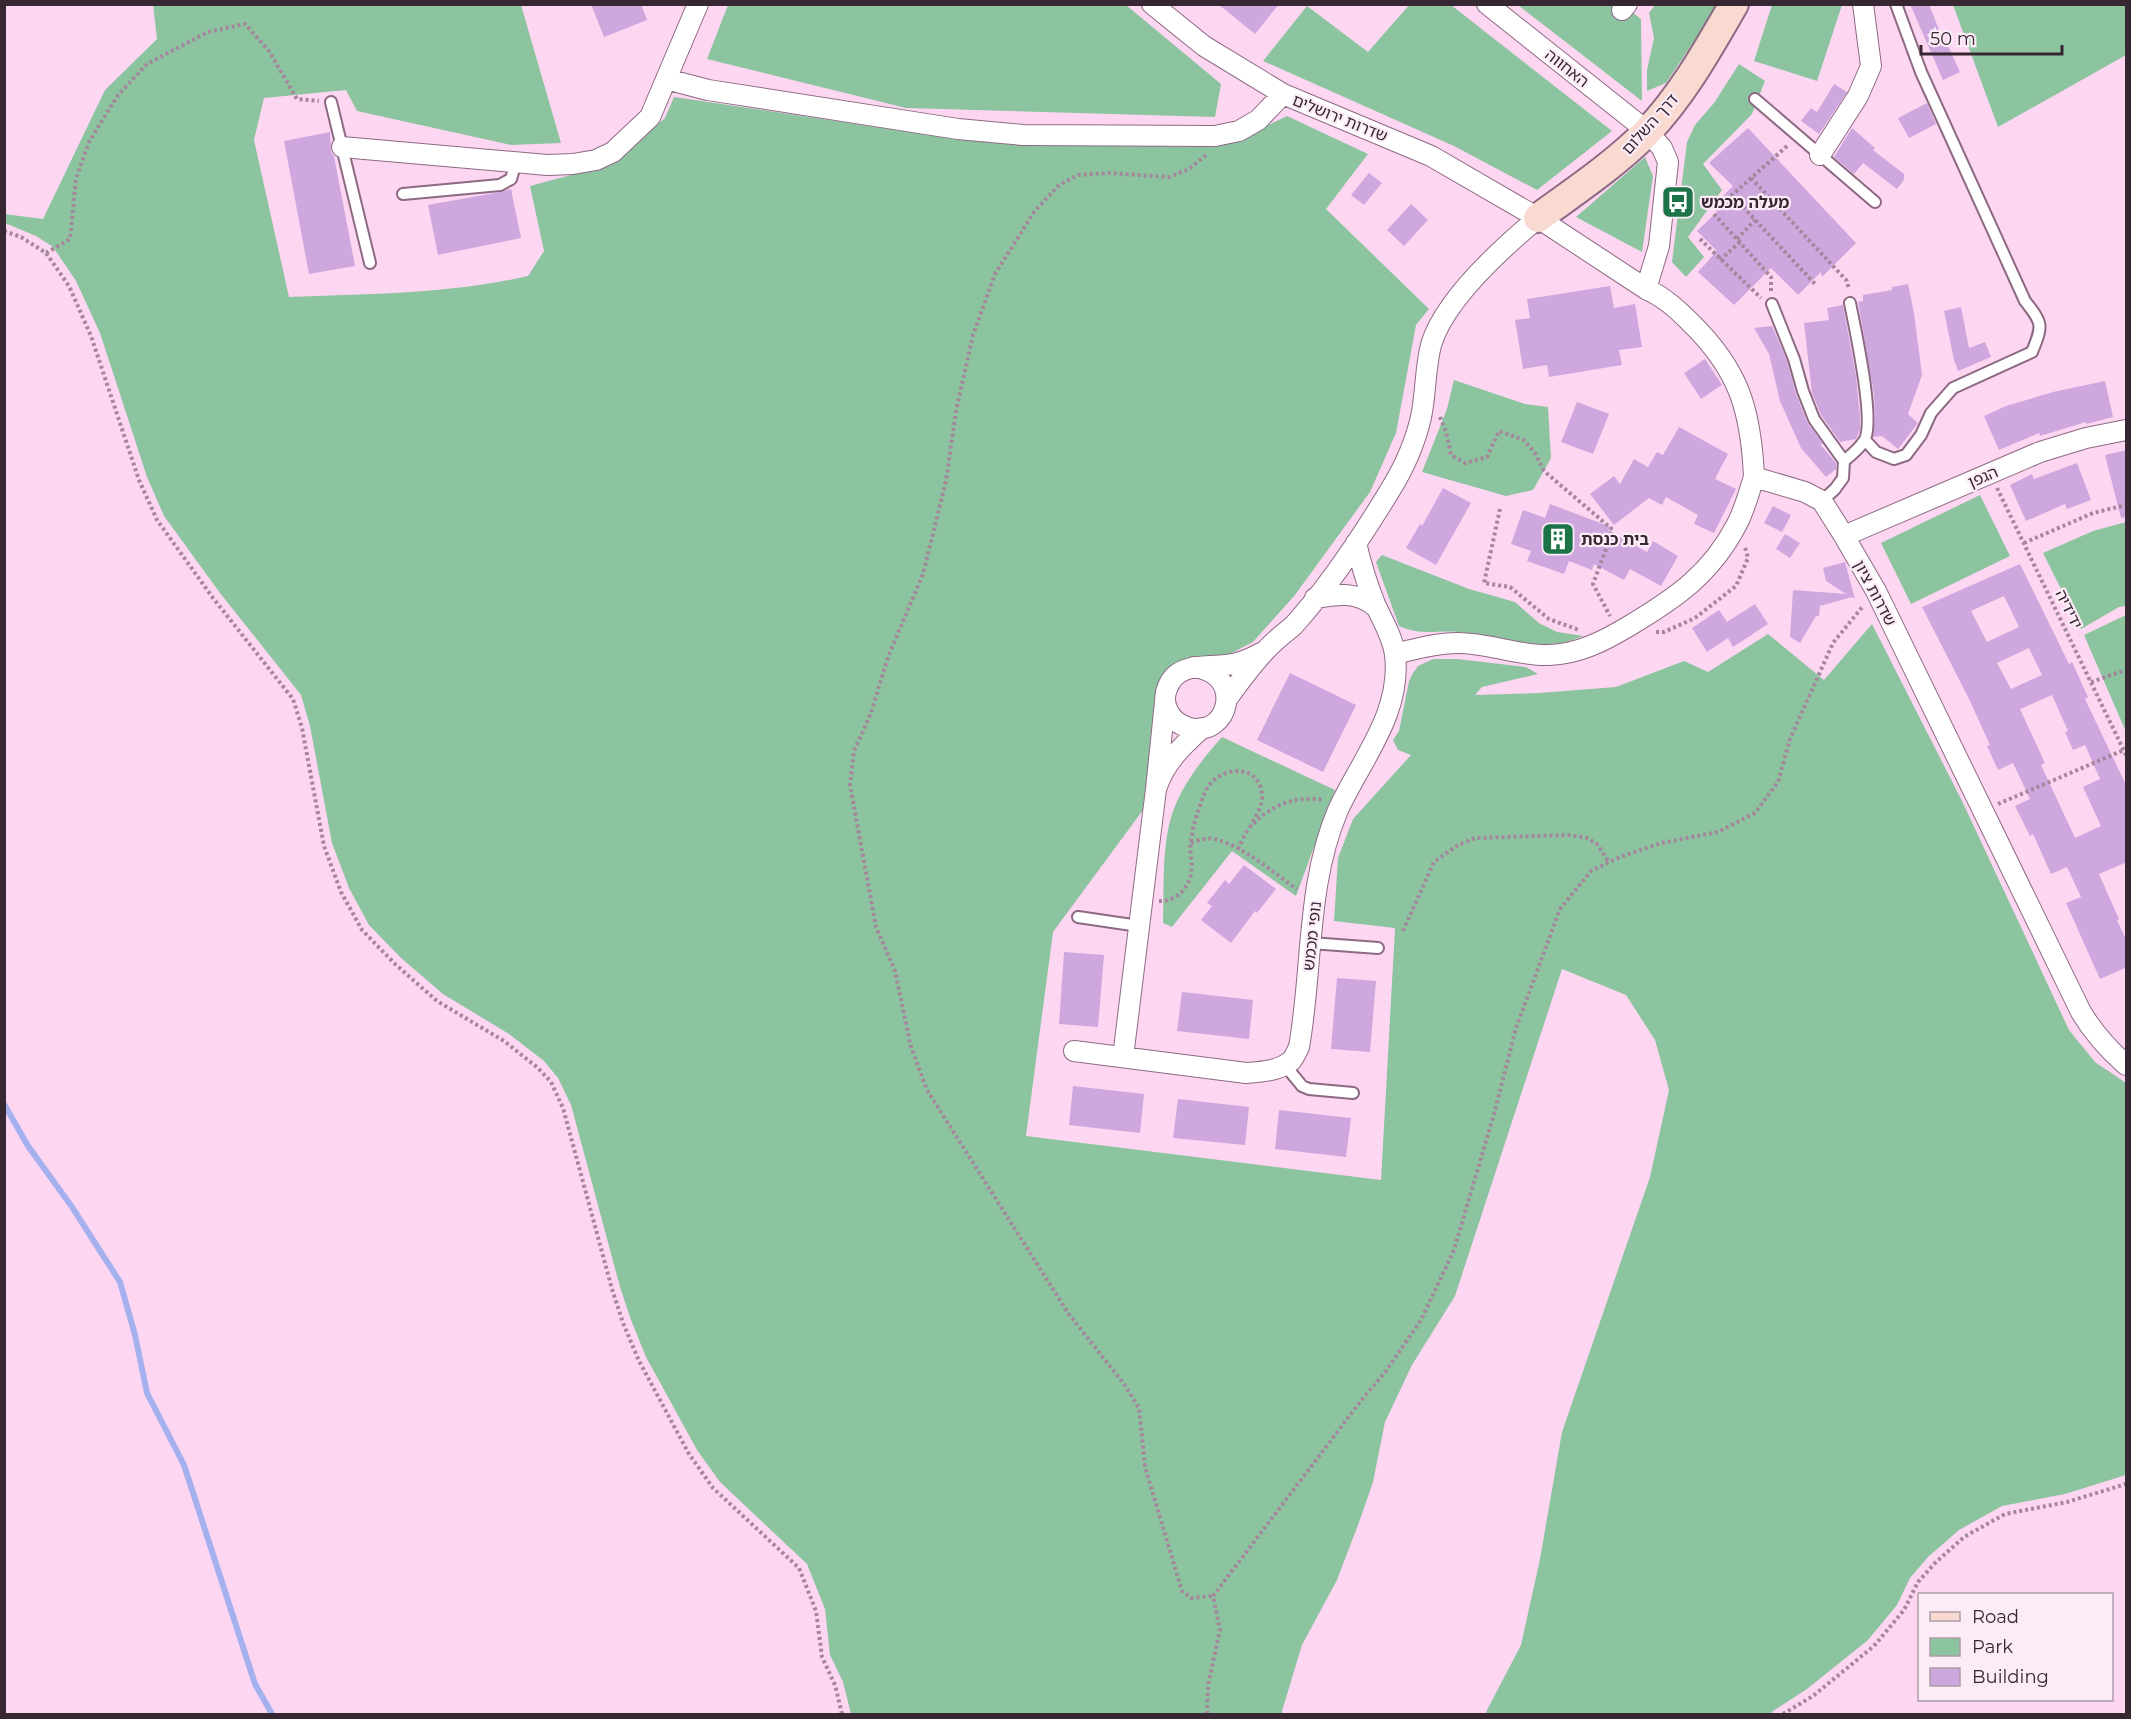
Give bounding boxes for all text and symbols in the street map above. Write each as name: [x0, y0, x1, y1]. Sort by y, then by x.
scale bar: [1921, 18, 2062, 56]
text: 50 m: [1930, 28, 1976, 50]
street label: האחווה: [1541, 45, 1593, 91]
street label: שדרות ירושלים: [1290, 90, 1390, 146]
street label: דרך השלום: [1618, 90, 1682, 158]
bus stop icon: מעלה מכמש: [1660, 184, 1696, 220]
place label: מעלה מכמש: [1701, 193, 1789, 212]
street label: הגפן: [1965, 462, 2001, 492]
building icon: בית כנסת: [1540, 521, 1576, 557]
place label: בית כנסת: [1581, 530, 1649, 549]
street label: שדרות ציון: [1850, 557, 1900, 629]
street label: ידידיה: [2051, 586, 2087, 632]
street label: נופי מכמש: [1299, 900, 1325, 972]
legend: [1918, 1593, 2113, 1701]
text: Road: [1972, 1606, 2019, 1628]
text: Park: [1972, 1636, 2013, 1658]
text: Building: [1972, 1666, 2049, 1688]

